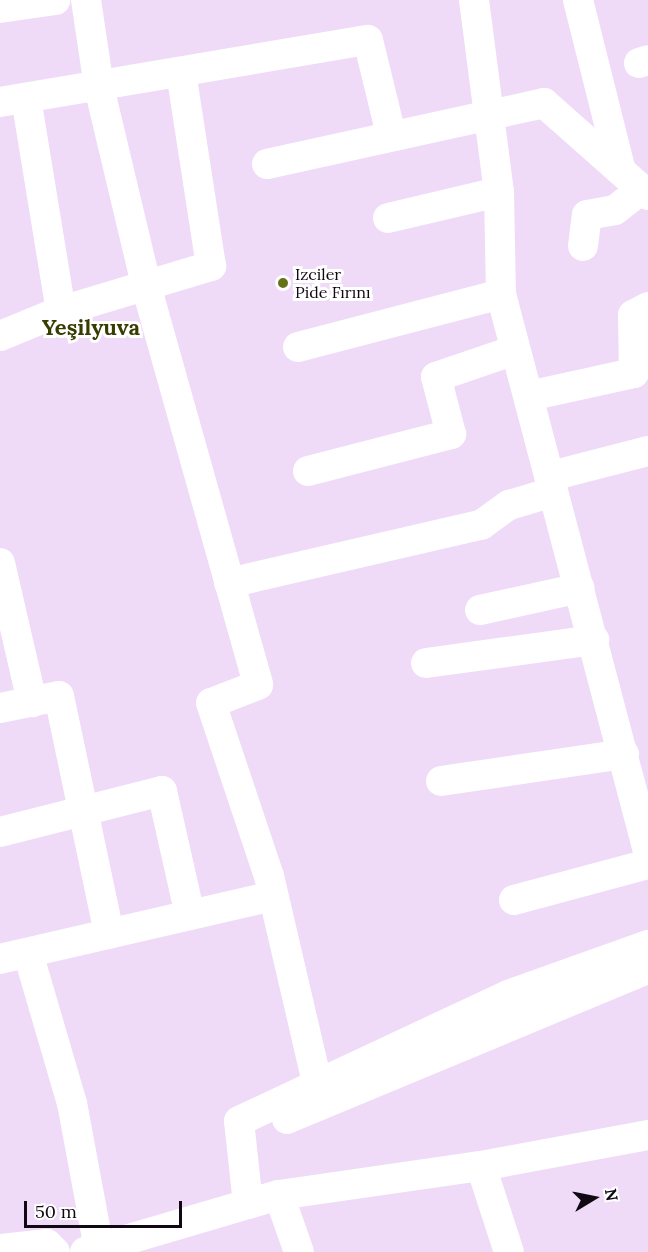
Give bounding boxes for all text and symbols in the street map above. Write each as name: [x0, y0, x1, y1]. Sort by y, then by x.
place label: Izciler Pide Fırını: [295, 264, 370, 302]
marker: Izciler Pide Fırını: [276, 276, 290, 290]
district label: Yeşilyuva: [42, 315, 140, 341]
north arrow: [564, 1168, 624, 1228]
text: N: [601, 1187, 623, 1203]
scale bar: [27, 1189, 184, 1227]
text: 50 m: [35, 1200, 77, 1223]

